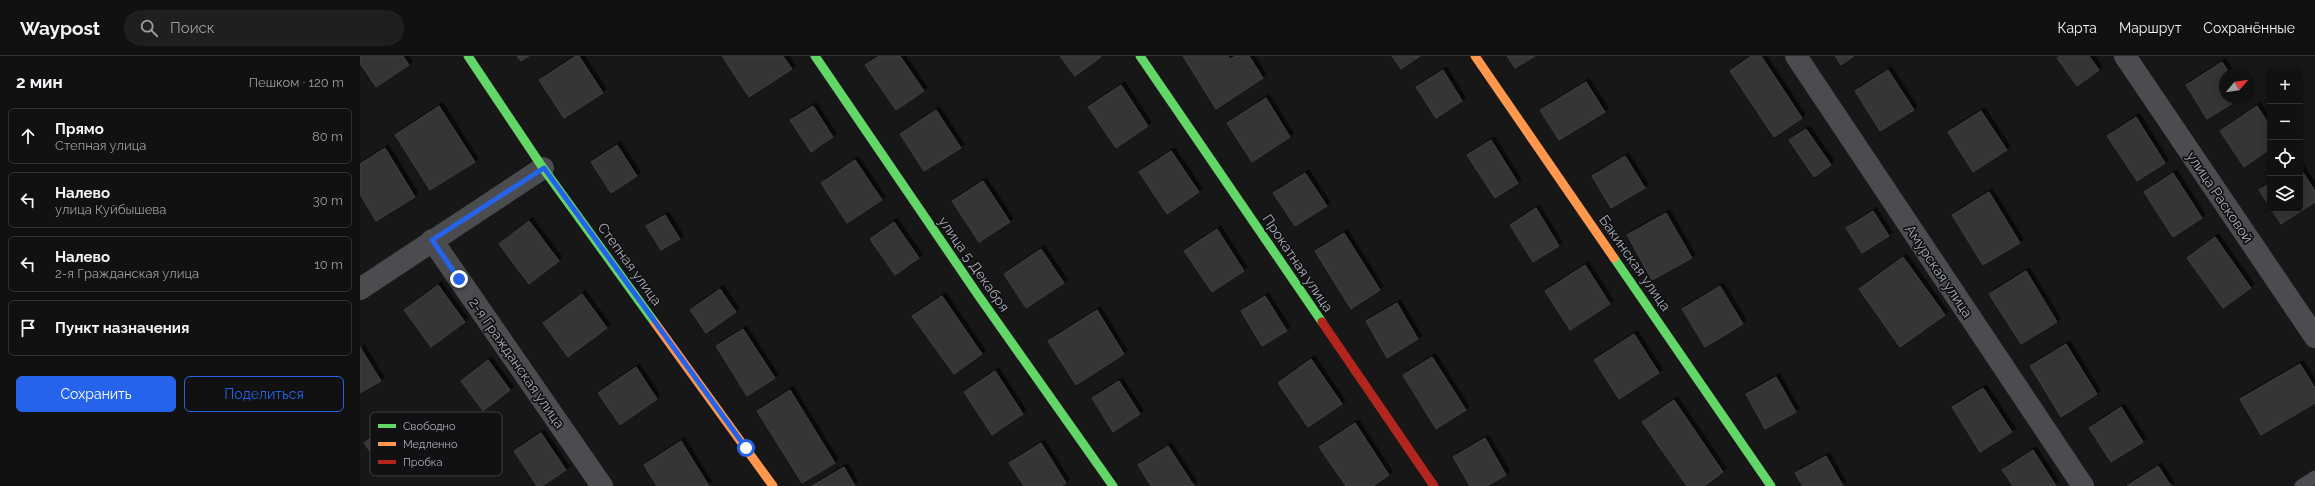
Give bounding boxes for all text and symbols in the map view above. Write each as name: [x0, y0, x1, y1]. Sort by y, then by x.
search box: [124, 10, 404, 46]
text: Waypost: [20, 17, 100, 39]
icon: search: [138, 17, 160, 39]
text: Поиск: [170, 19, 215, 37]
text: Карта: [2058, 20, 2097, 36]
text: Маршрут: [2119, 20, 2181, 36]
text: Сохранённые: [2203, 20, 2295, 36]
north arrow: [2219, 68, 2255, 104]
map controls: [2267, 68, 2303, 212]
button: +: [2267, 68, 2303, 104]
text: 2 мин: [16, 72, 63, 92]
text: Пешком · 120 m: [249, 75, 344, 90]
button: −: [2267, 104, 2303, 140]
text: Прямо: [55, 120, 104, 138]
icon: ahead: [17, 125, 39, 147]
text: 80 m: [312, 129, 343, 144]
text: Степная улица: [55, 138, 146, 153]
button: locate: [2267, 140, 2303, 176]
street label: улица Расковой: [2184, 148, 2256, 246]
button: layers: [2267, 176, 2303, 212]
text: Налево: [55, 184, 110, 202]
icon: left: [17, 189, 39, 211]
text: 30 m: [313, 193, 343, 208]
text: улица Куйбышева: [55, 202, 166, 217]
street label: Прокатная улица: [1259, 211, 1337, 315]
street label: Бакинская улица: [1596, 212, 1674, 314]
street label: улица 5 Декабря: [935, 213, 1013, 315]
street label: Степная улица: [595, 220, 665, 308]
street label: Амурская улица: [1902, 222, 1976, 320]
text: Налево: [55, 248, 110, 266]
icon: left: [17, 253, 39, 275]
text: 10 m: [314, 257, 343, 272]
text: 2-я Гражданская улица: [55, 266, 199, 281]
route end: [450, 270, 468, 288]
street label: 2-я Гражданская улица: [466, 295, 568, 431]
icon: arrive: [17, 317, 39, 339]
text: Пункт назначения: [55, 319, 189, 337]
button: Сохранить: [16, 376, 176, 412]
button: Поделиться: [184, 376, 344, 412]
legend: [370, 412, 502, 476]
text: Свободно: [403, 420, 456, 433]
text: Медленно: [403, 438, 458, 451]
route start: [737, 439, 755, 457]
text: Пробка: [403, 456, 443, 469]

